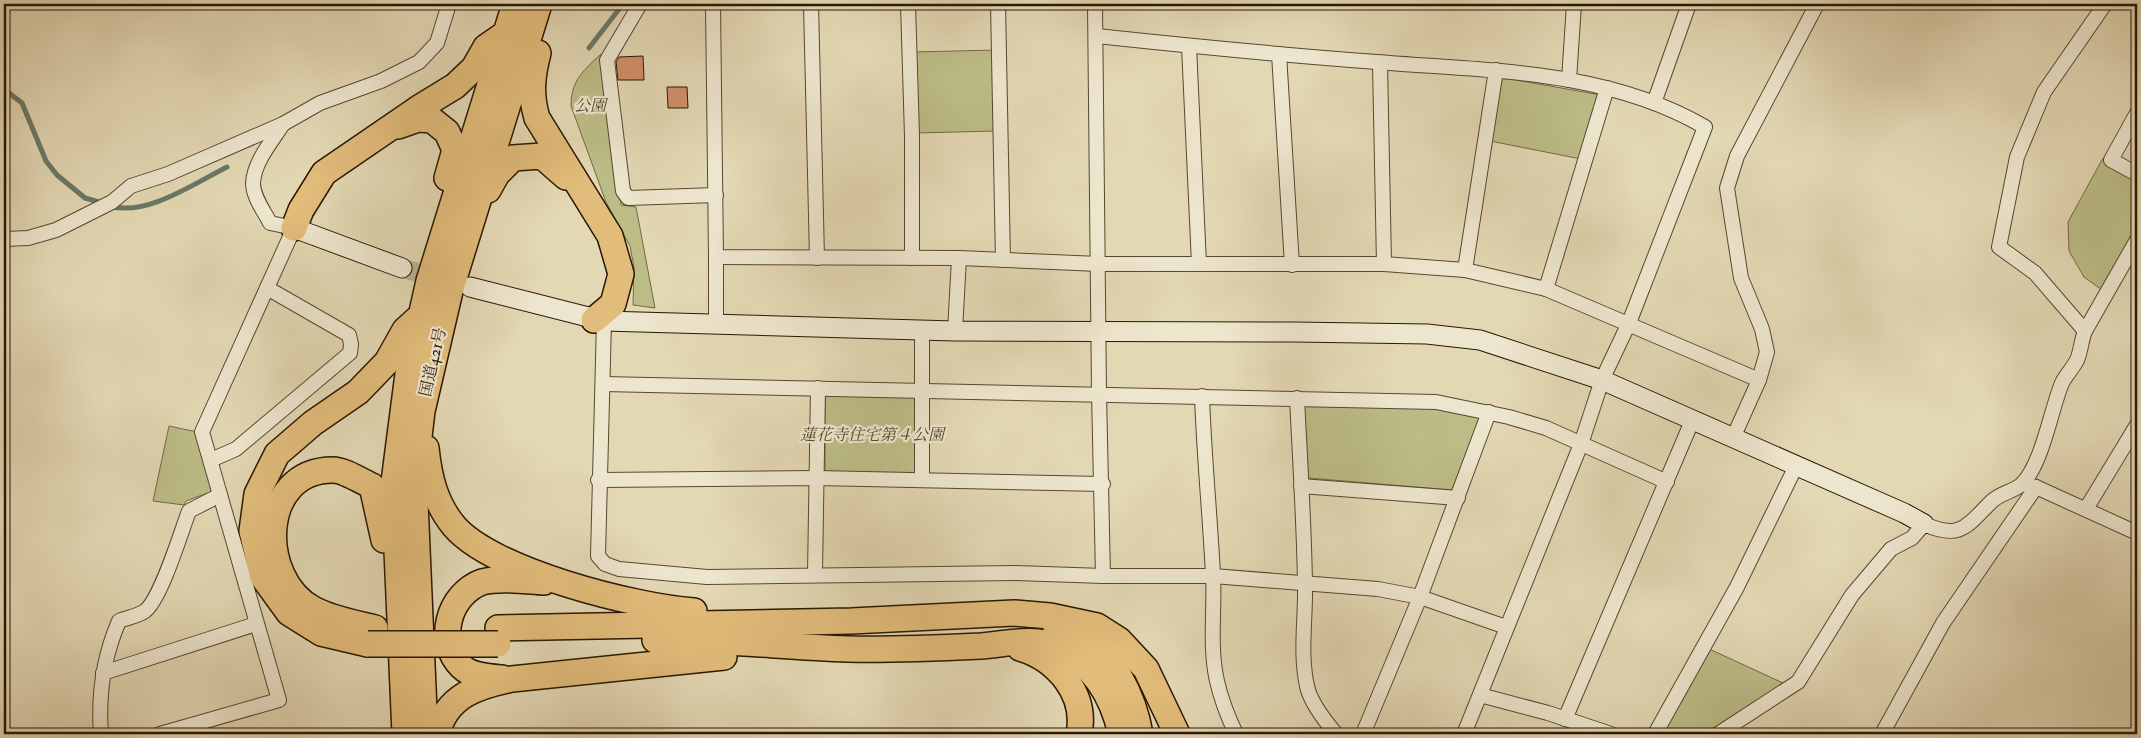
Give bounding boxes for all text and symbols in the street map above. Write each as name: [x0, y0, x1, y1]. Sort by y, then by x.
park label: 公園: [574, 96, 609, 116]
street label: 国道421号: [415, 325, 451, 399]
park label: 蓮花寺住宅第４公園: [800, 425, 947, 445]

